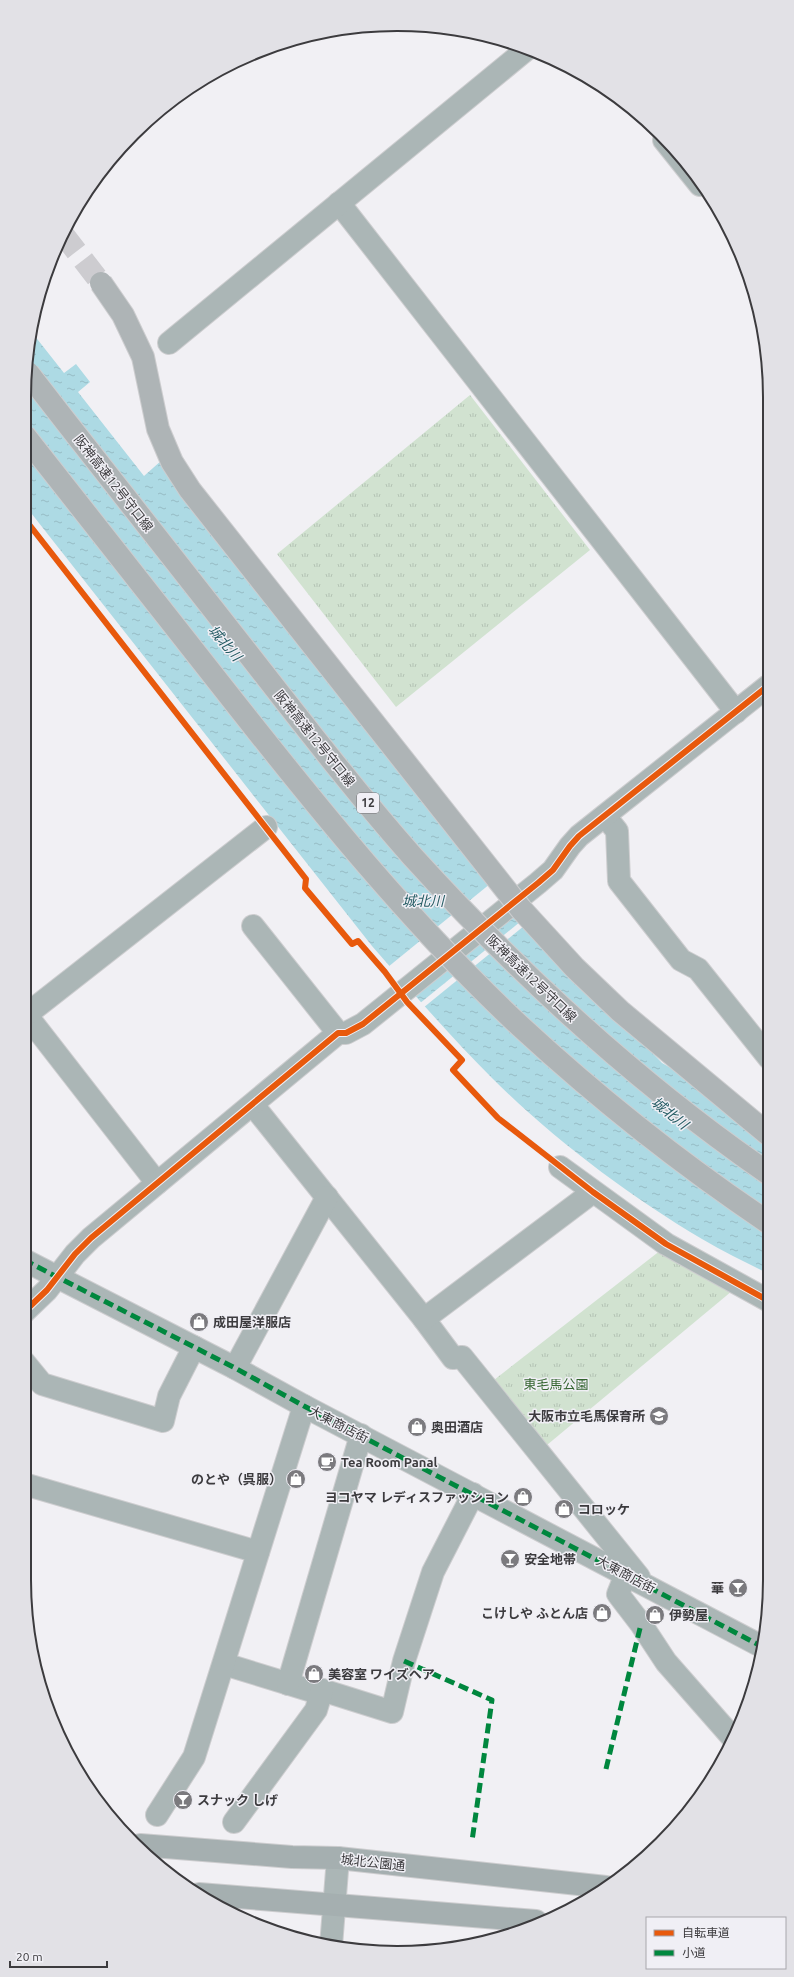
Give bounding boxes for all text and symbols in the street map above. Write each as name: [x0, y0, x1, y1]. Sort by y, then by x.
street label: 阪神高速12号守口線: [72, 432, 156, 534]
water label: 城北川: [205, 622, 246, 666]
street label: 阪神高速12号守口線: [272, 687, 358, 789]
road number: 12: [357, 793, 379, 813]
water label: 城北川: [402, 893, 446, 909]
street label: 阪神高速12号守口線: [484, 932, 580, 1024]
water label: 城北川: [649, 1094, 693, 1134]
shop icon: 成田屋洋服店: [188, 1311, 210, 1333]
place label: 成田屋洋服店: [213, 1315, 291, 1329]
park label: 東毛馬公園: [523, 1377, 589, 1391]
street label: 大東商店街: [307, 1403, 371, 1445]
school or university icon: 大阪市立毛馬保育所: [648, 1405, 670, 1427]
place label: 大阪市立毛馬保育所: [528, 1409, 645, 1423]
shop icon: 奥田酒店: [406, 1416, 428, 1438]
place label: 奥田酒店: [431, 1420, 483, 1434]
cafe icon: Tea Room Panal: [316, 1451, 338, 1473]
place label: Tea Room Panal: [341, 1455, 437, 1469]
shop icon: のとや（呉服）: [285, 1468, 307, 1490]
place label: のとや（呉服）: [191, 1472, 282, 1486]
shop icon: ヨコヤマ レディスファッション: [512, 1486, 534, 1508]
place label: ヨコヤマ レディスファッション: [325, 1490, 509, 1504]
shop icon: コロッケ: [553, 1498, 575, 1520]
place label: コロッケ: [578, 1502, 630, 1516]
bar icon: 安全地帯: [499, 1548, 521, 1570]
place label: 安全地帯: [524, 1552, 576, 1566]
street label: 大東商店街: [594, 1553, 658, 1595]
bar icon: 華: [727, 1577, 749, 1599]
place label: 華: [711, 1581, 724, 1595]
shop icon: こけしや ふとん店: [591, 1602, 613, 1624]
shop icon: 伊勢屋: [644, 1604, 666, 1626]
place label: こけしや ふとん店: [481, 1606, 588, 1620]
place label: 伊勢屋: [669, 1608, 708, 1622]
shop icon: 美容室 ワイズヘア: [303, 1663, 325, 1685]
place label: 美容室 ワイズヘア: [328, 1667, 435, 1681]
bar icon: スナック しげ: [172, 1789, 194, 1811]
place label: スナック しげ: [197, 1793, 278, 1807]
street label: 城北公園通: [340, 1852, 406, 1872]
legend: [646, 1917, 786, 1969]
text: 自転車道: [682, 1926, 730, 1939]
scale bar: [10, 1943, 107, 1969]
text: 小道: [682, 1946, 706, 1959]
text: 20 m: [16, 1950, 43, 1963]

